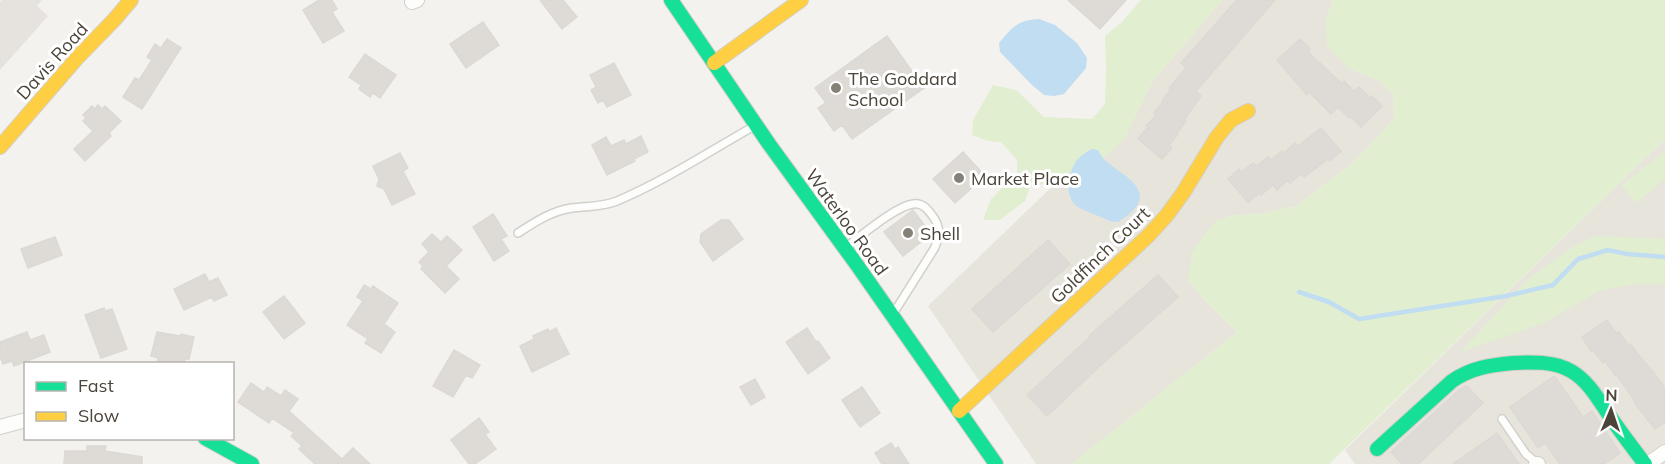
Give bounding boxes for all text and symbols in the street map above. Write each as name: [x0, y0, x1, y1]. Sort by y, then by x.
street label: Davis Road: [11, 18, 93, 104]
place label: The Goddard School: [848, 67, 957, 111]
marker: The Goddard School: [829, 81, 843, 95]
street label: Waterloo Road: [801, 164, 893, 280]
place label: Market Place: [971, 167, 1079, 190]
marker: Market Place: [952, 171, 966, 185]
street label: Goldfinch Court: [1046, 202, 1154, 308]
place label: Shell: [920, 222, 960, 245]
marker: Shell: [901, 226, 915, 240]
legend: [24, 362, 234, 440]
text: Fast: [78, 374, 114, 397]
north arrow: [1581, 380, 1641, 440]
text: N: [1605, 385, 1618, 405]
text: Slow: [78, 404, 120, 427]

